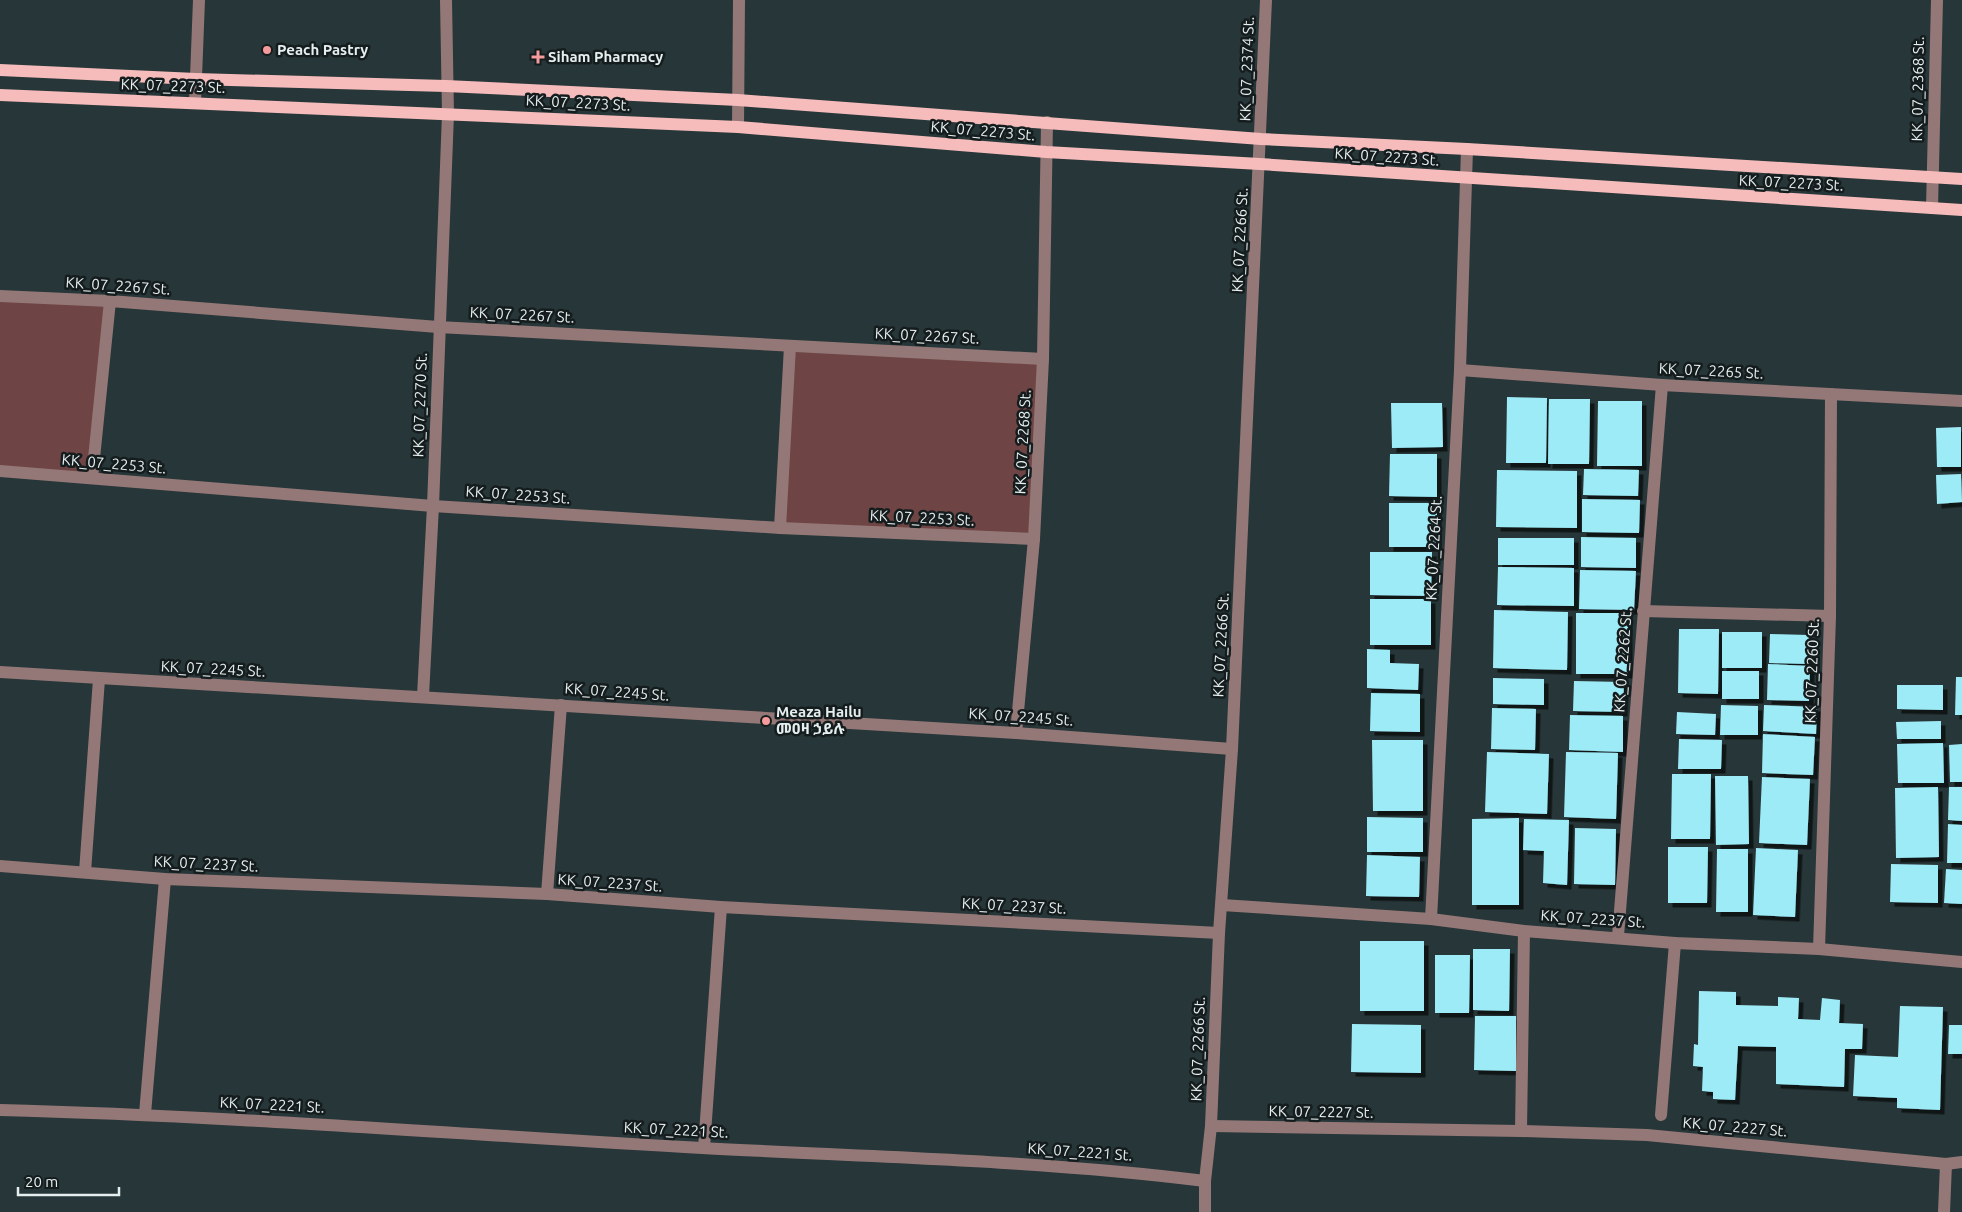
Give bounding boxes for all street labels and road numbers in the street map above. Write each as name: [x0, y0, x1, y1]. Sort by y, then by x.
street label: KK_07_2374 St.: [1236, 16, 1257, 122]
street label: KK_07_2368 St.: [1908, 36, 1927, 142]
street label: KK_07_2273 St.: [120, 75, 226, 96]
street label: KK_07_2273 St.: [525, 91, 631, 114]
street label: KK_07_2273 St.: [930, 117, 1036, 144]
street label: KK_07_2273 St.: [1334, 144, 1440, 169]
street label: KK_07_2273 St.: [1738, 171, 1844, 194]
street label: KK_07_2266 St.: [1228, 187, 1251, 293]
street label: KK_07_2267 St.: [65, 273, 171, 298]
street label: KK_07_2267 St.: [469, 303, 575, 326]
street label: KK_07_2267 St.: [874, 324, 980, 347]
street label: KK_07_2270 St.: [409, 352, 430, 458]
street label: KK_07_2265 St.: [1658, 359, 1764, 382]
street label: KK_07_2268 St.: [1011, 389, 1034, 495]
street label: KK_07_2253 St.: [61, 450, 167, 477]
street label: KK_07_2253 St.: [465, 482, 571, 507]
street label: KK_07_2264 St.: [1422, 495, 1445, 601]
street label: KK_07_2253 St.: [869, 506, 975, 529]
street label: KK_07_2266 St.: [1209, 592, 1232, 698]
street label: KK_07_2262 St.: [1610, 607, 1635, 713]
street label: KK_07_2260 St.: [1801, 618, 1822, 724]
street label: KK_07_2245 St.: [160, 657, 266, 680]
street label: KK_07_2245 St.: [564, 679, 670, 704]
street label: KK_07_2245 St.: [968, 704, 1074, 729]
street label: KK_07_2237 St.: [153, 852, 259, 875]
street label: KK_07_2237 St.: [557, 870, 663, 895]
street label: KK_07_2237 St.: [961, 894, 1067, 917]
street label: KK_07_2237 St.: [1540, 906, 1646, 931]
street label: KK_07_2266 St.: [1187, 996, 1208, 1102]
street label: KK_07_2221 St.: [219, 1093, 325, 1116]
street label: KK_07_2227 St.: [1268, 1102, 1374, 1121]
street label: KK_07_2227 St.: [1682, 1113, 1788, 1140]
street label: KK_07_2221 St.: [623, 1118, 729, 1141]
street label: KK_07_2221 St.: [1027, 1139, 1133, 1164]

